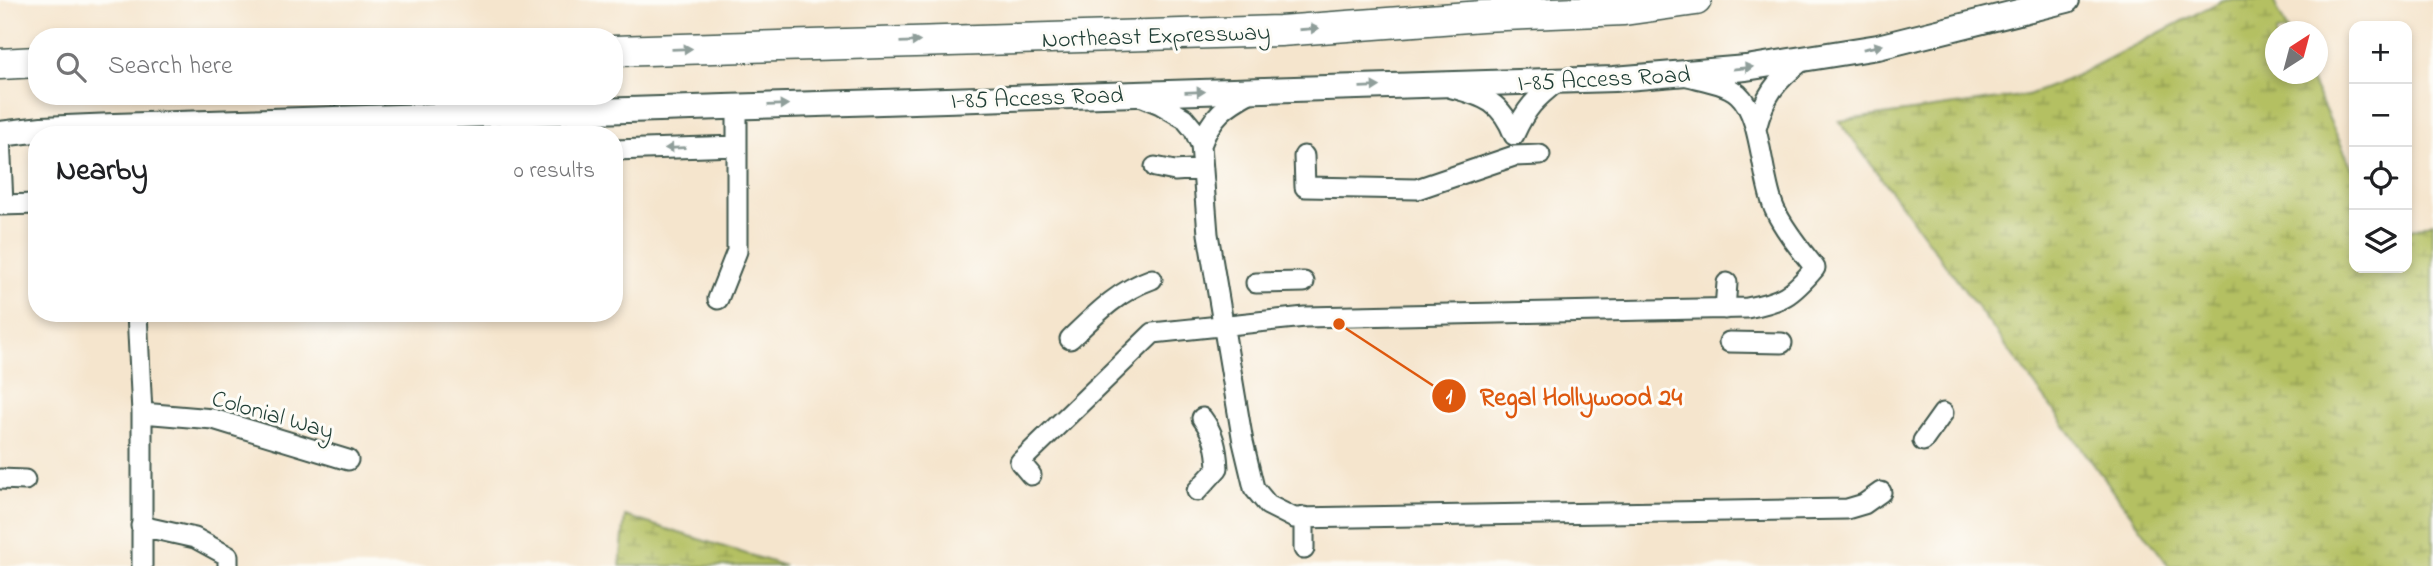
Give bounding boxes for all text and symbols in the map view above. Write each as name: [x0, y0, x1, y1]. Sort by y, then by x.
street label: Northeast Expressway: [1041, 16, 1271, 60]
north arrow: [2265, 21, 2328, 84]
map controls: [2349, 21, 2412, 273]
button: +: [2349, 21, 2412, 84]
one-way arrow: [1298, 23, 1320, 34]
search box: [28, 28, 623, 105]
one-way arrow: [899, 37, 921, 48]
one-way arrow: [1862, 41, 1884, 52]
one-way arrow: [672, 44, 694, 55]
icon: search: [52, 48, 90, 86]
text: Search here: [108, 48, 233, 86]
street label: I-85 Access Road: [1517, 58, 1692, 102]
one-way arrow: [1732, 62, 1754, 73]
street label: I-85 Access Road: [950, 79, 1125, 120]
one-way arrow: [1359, 82, 1381, 93]
button: −: [2349, 84, 2412, 147]
one-way arrow: [1184, 87, 1206, 98]
one-way arrow: [767, 100, 789, 111]
one-way arrow: [664, 143, 686, 154]
button: locate: [2349, 147, 2412, 210]
text: Nearby: [56, 150, 148, 194]
text: 0 results: [514, 155, 595, 188]
button: layers: [2349, 210, 2412, 273]
callout: Regal Hollywood 24: [1431, 372, 1696, 419]
text: Regal Hollywood 24: [1480, 380, 1682, 419]
street label: Colonial Way: [207, 382, 337, 451]
text: 1: [1446, 383, 1453, 413]

